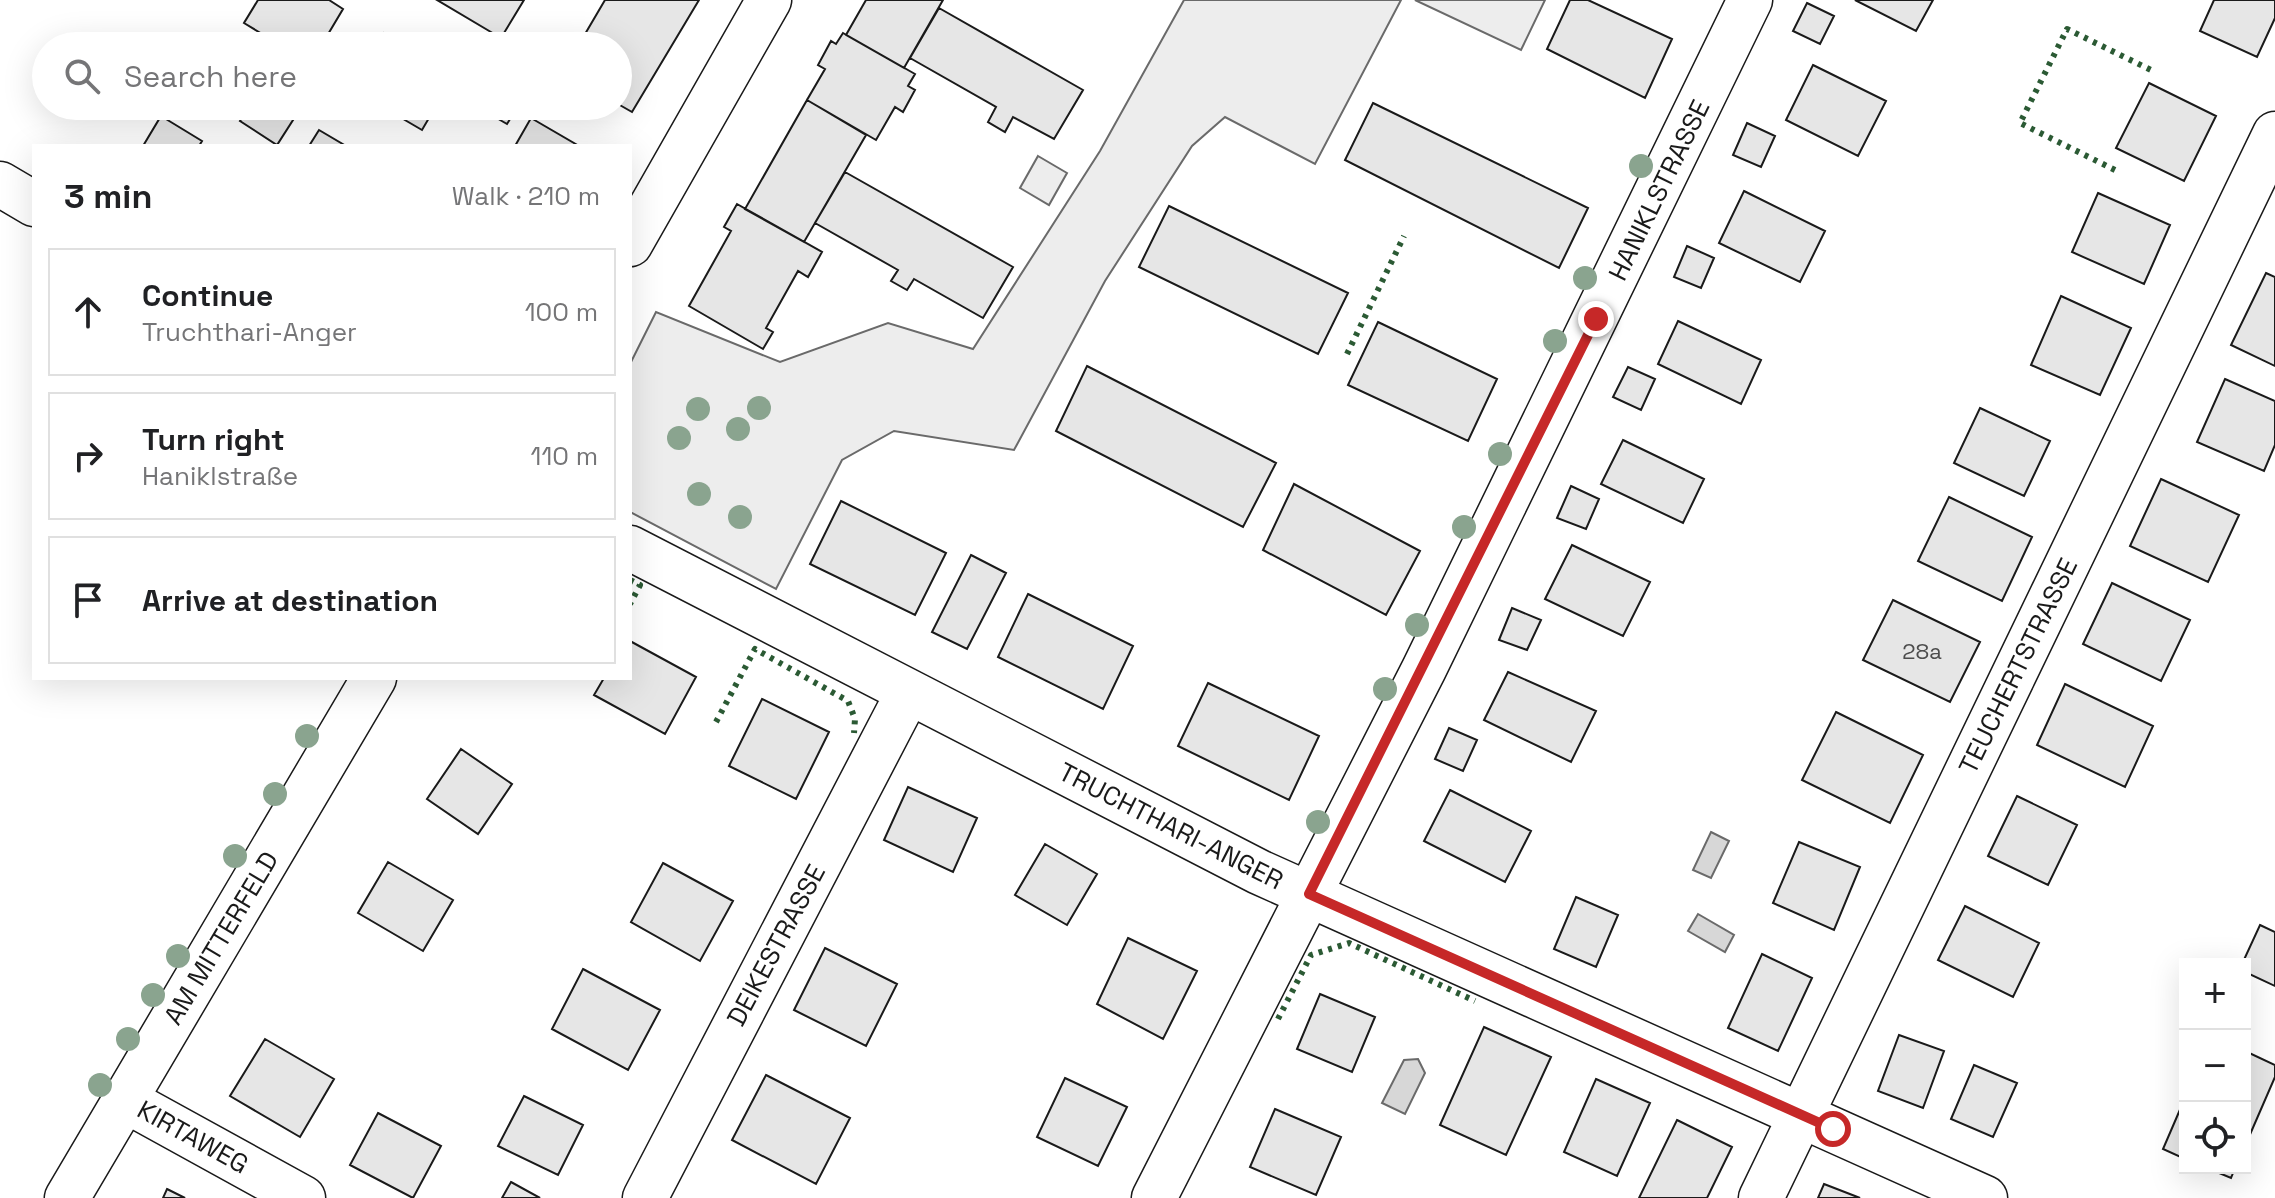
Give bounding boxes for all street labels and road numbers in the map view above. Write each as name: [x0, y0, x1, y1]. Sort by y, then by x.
street label: HANIKLSTRASSE: [1601, 94, 1717, 286]
street label: TEUCHERTSTRASSE: [1951, 552, 2085, 780]
street label: TRUCHTHARI-ANGER: [1053, 755, 1289, 897]
street label: AM MITTERFELD: [156, 845, 286, 1031]
street label: DEIKESTRASSE: [719, 858, 833, 1032]
street label: KIRTAWEG: [131, 1093, 255, 1181]

